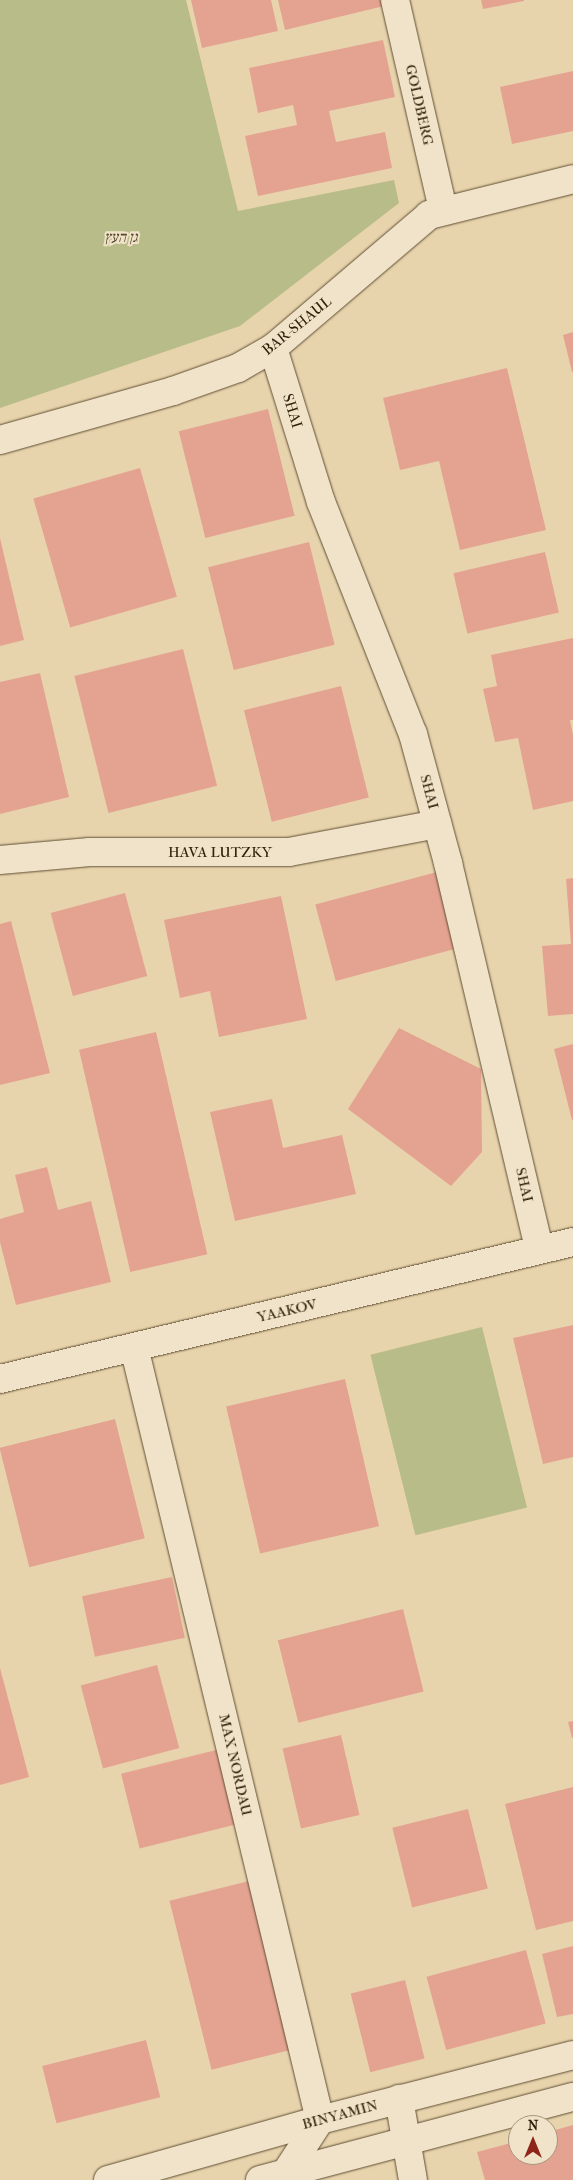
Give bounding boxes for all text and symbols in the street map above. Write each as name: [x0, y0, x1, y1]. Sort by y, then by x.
street label: GOLDBERG: [401, 63, 437, 147]
park label: גן העץ: [104, 229, 138, 247]
street label: BAR-SHAUL: [259, 293, 335, 359]
street label: SHAI: [278, 392, 306, 430]
street label: SHAI: [416, 773, 442, 811]
street label: HAVA LUTZKY: [168, 844, 272, 862]
street label: SHAI: [511, 1166, 537, 1204]
street label: YAAKOV: [255, 1295, 319, 1327]
street label: MAX NORDAU: [215, 1712, 255, 1818]
street label: BINYAMIN: [300, 2096, 380, 2134]
north arrow: [508, 2115, 558, 2165]
text: N: [528, 2117, 538, 2134]

